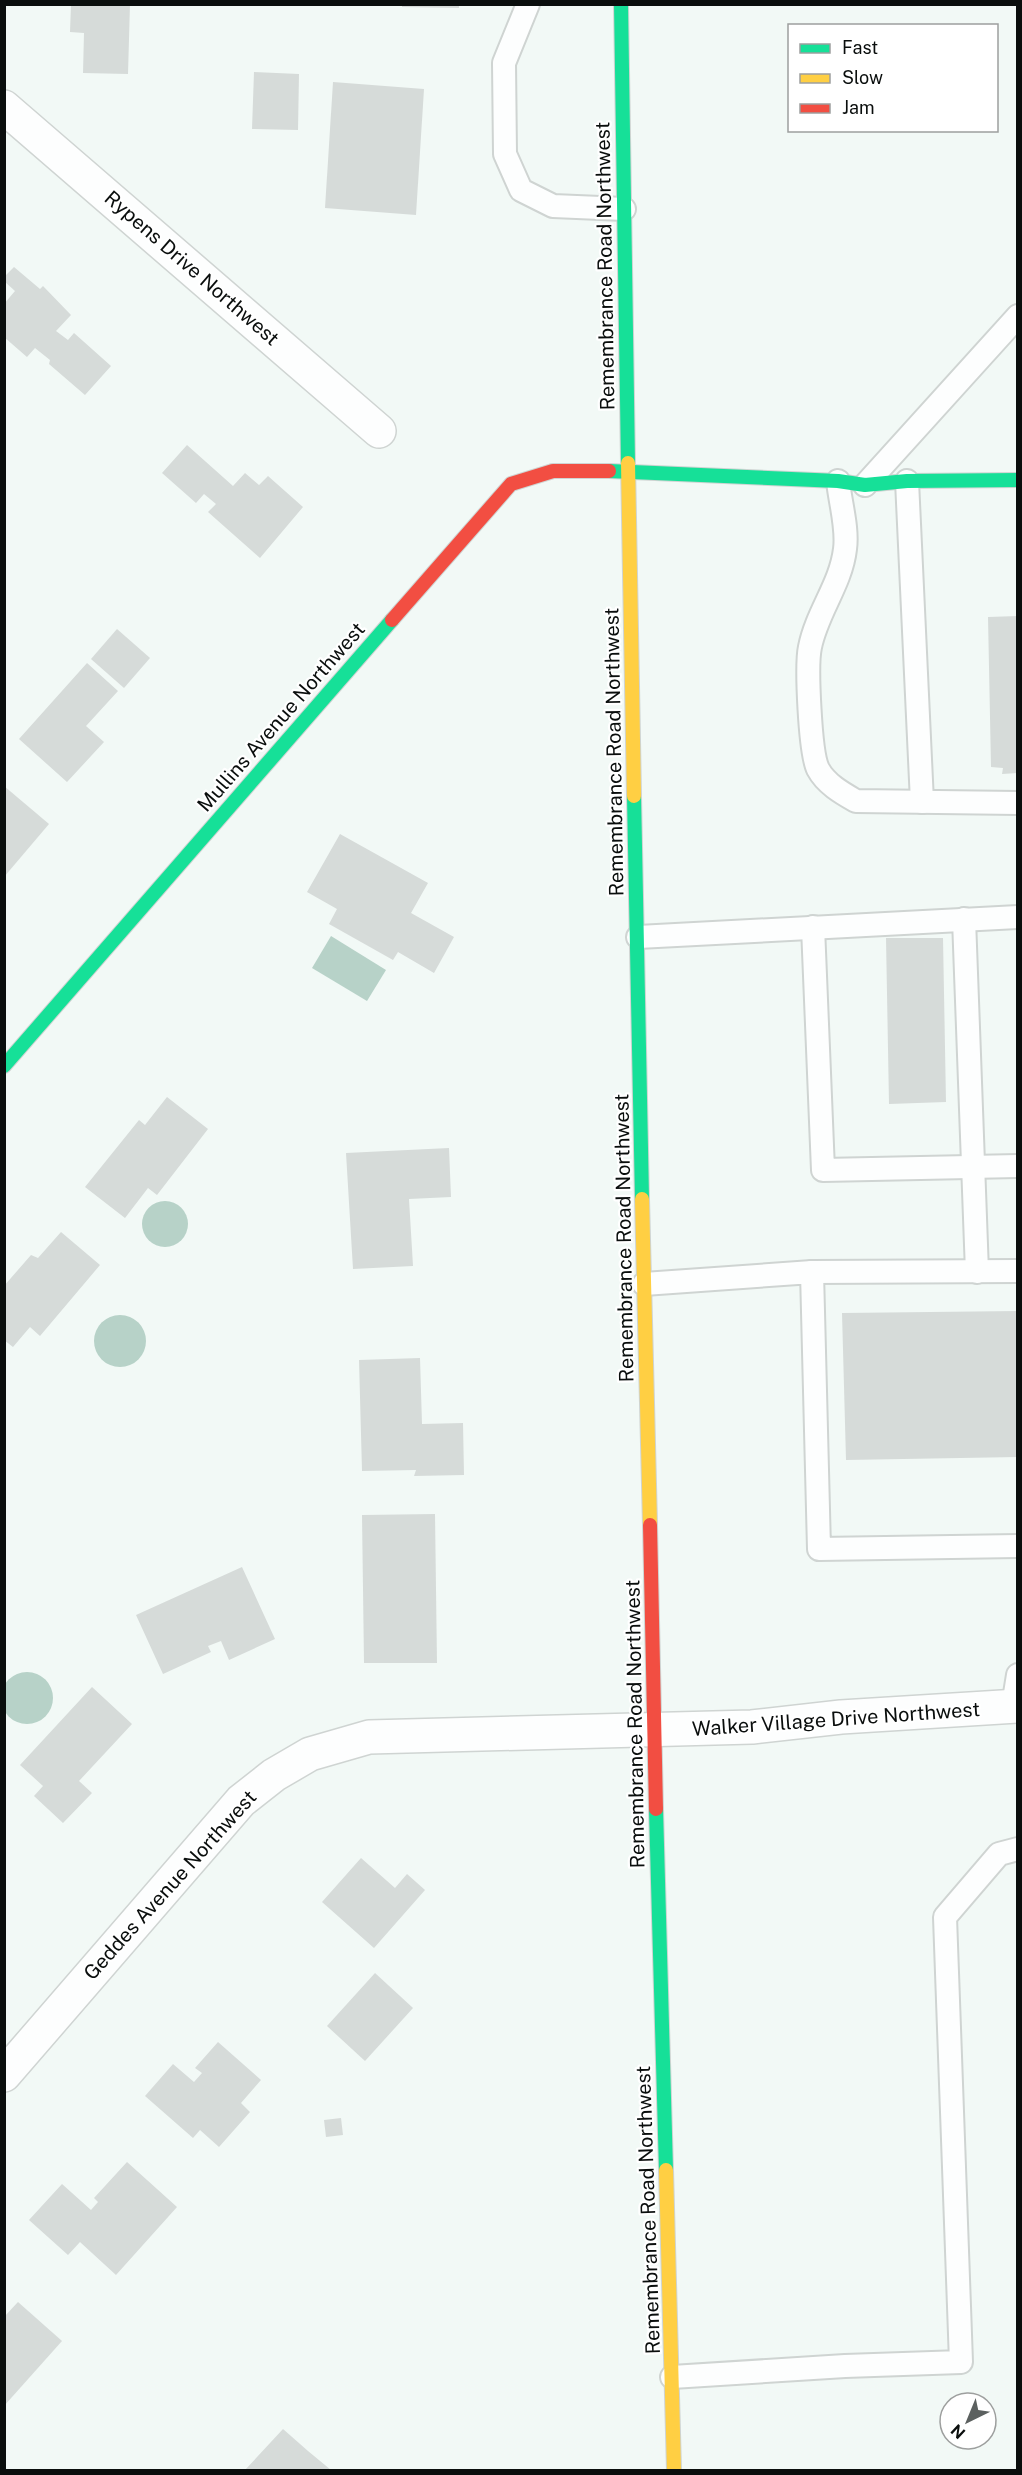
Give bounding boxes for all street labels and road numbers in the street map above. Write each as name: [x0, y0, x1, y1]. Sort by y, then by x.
street label: Remembrance Road Northwest: [590, 122, 620, 410]
street label: Rypens Drive Northwest: [100, 186, 284, 350]
street label: Remembrance Road Northwest: [599, 608, 629, 896]
street label: Mullins Avenue Northwest: [192, 617, 370, 817]
street label: Remembrance Road Northwest: [609, 1094, 639, 1382]
street label: Remembrance Road Northwest: [620, 1580, 650, 1868]
street label: Walker Village Drive Northwest: [691, 1697, 981, 1741]
street label: Geddes Avenue Northwest: [79, 1785, 261, 1985]
street label: Remembrance Road Northwest: [631, 2065, 665, 2355]

